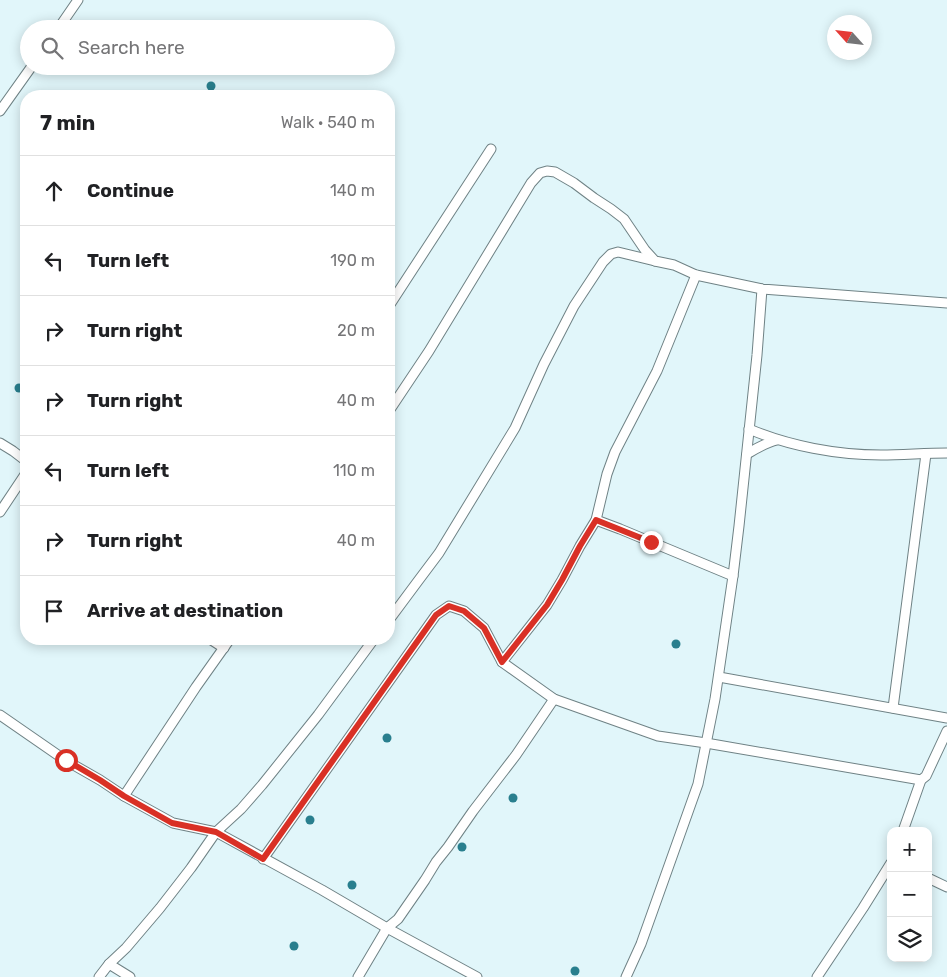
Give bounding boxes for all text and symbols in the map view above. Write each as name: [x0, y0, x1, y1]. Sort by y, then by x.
north arrow: [827, 15, 872, 60]
search box: [20, 20, 395, 75]
icon: search: [38, 34, 66, 62]
text: Search here: [78, 36, 185, 59]
text: 7 min: [40, 110, 95, 135]
text: Walk · 540 m: [281, 113, 375, 132]
icon: ahead: [40, 177, 68, 205]
text: Continue: [87, 179, 174, 202]
text: 140 m: [330, 181, 375, 200]
icon: left: [40, 247, 68, 275]
text: Turn left: [87, 249, 169, 272]
text: 190 m: [330, 251, 375, 270]
icon: right: [40, 317, 68, 345]
text: Turn right: [87, 319, 182, 342]
text: 20 m: [337, 321, 375, 340]
icon: right: [40, 387, 68, 415]
text: Turn right: [87, 389, 182, 412]
text: 40 m: [337, 391, 375, 410]
icon: left: [40, 457, 68, 485]
text: Turn left: [87, 459, 169, 482]
text: 110 m: [333, 461, 375, 480]
icon: right: [40, 527, 68, 555]
text: Turn right: [87, 529, 182, 552]
text: 40 m: [337, 531, 375, 550]
route end: [640, 531, 663, 554]
icon: arrive: [40, 597, 68, 625]
text: Arrive at destination: [87, 599, 283, 622]
route start: [55, 749, 78, 772]
map controls: [887, 827, 932, 962]
button: +: [887, 827, 932, 872]
button: −: [887, 872, 932, 917]
button: layers: [887, 917, 932, 962]

